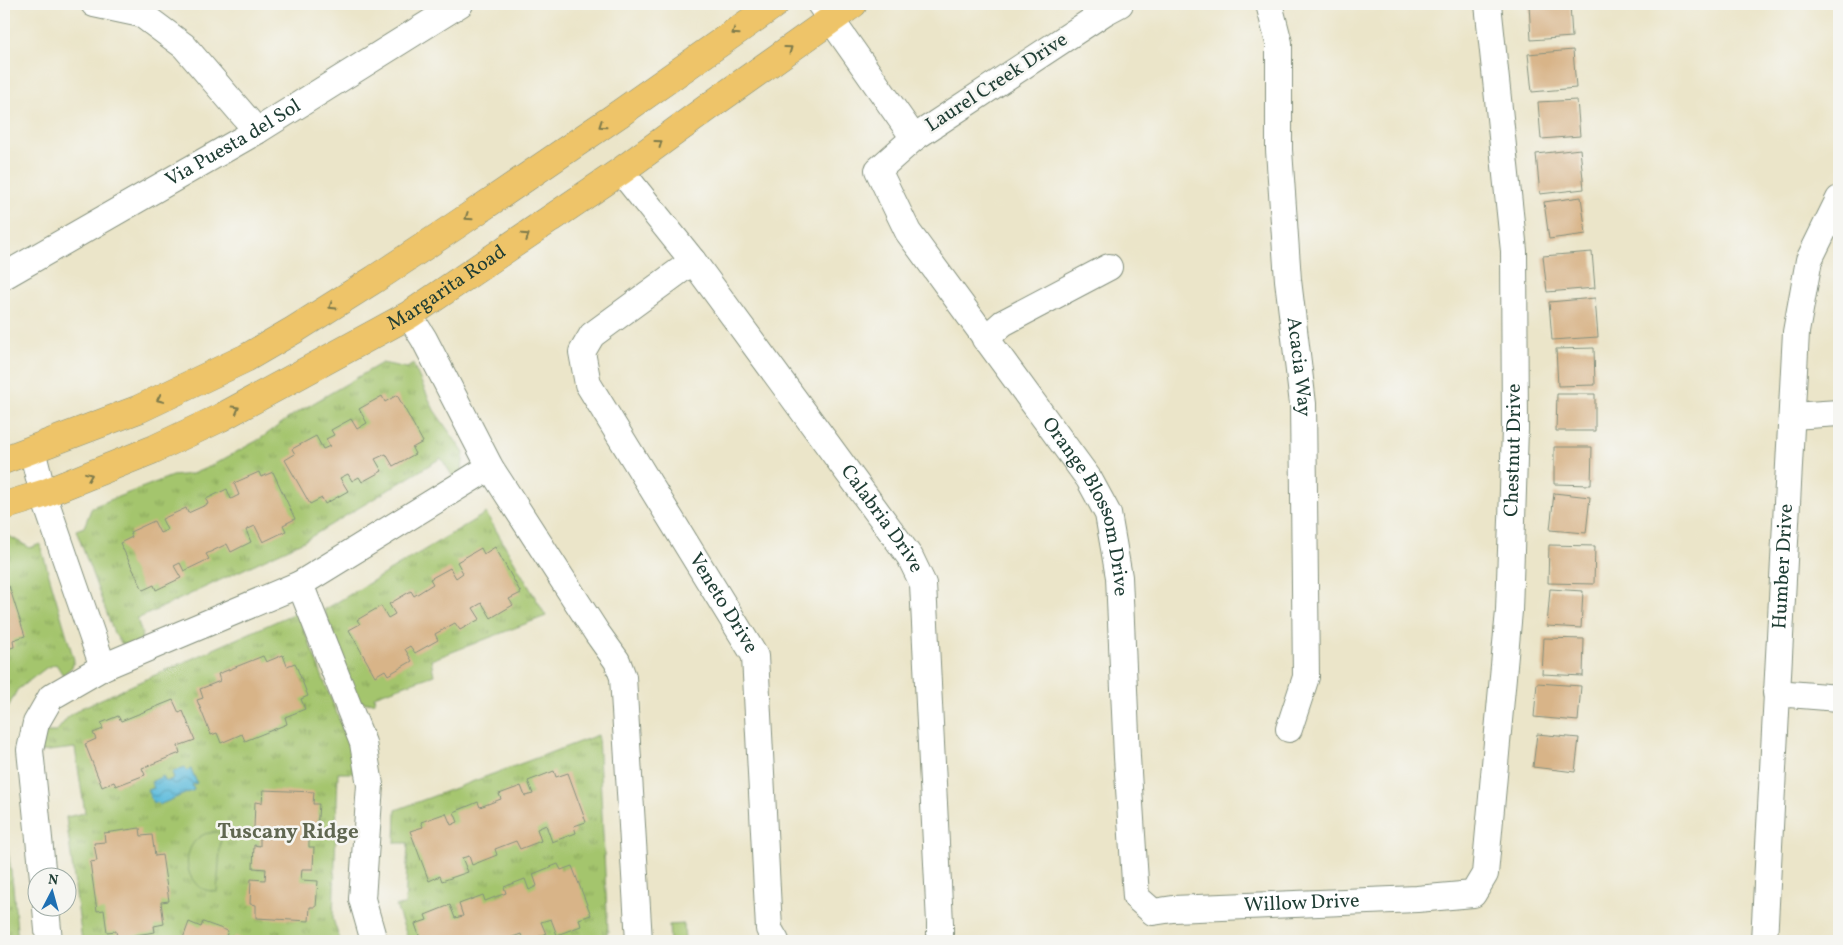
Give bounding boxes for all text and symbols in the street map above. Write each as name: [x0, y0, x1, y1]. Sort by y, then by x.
one-way arrow: [732, 26, 741, 35]
street label: Laurel Creek Drive: [920, 26, 1074, 140]
one-way arrow: [783, 46, 793, 55]
street label: Via Puesta del Sol: [161, 93, 307, 194]
one-way arrow: [599, 119, 608, 128]
one-way arrow: [653, 140, 663, 149]
one-way arrow: [465, 211, 474, 220]
one-way arrow: [520, 233, 530, 242]
street label: Margarita Road: [382, 239, 512, 338]
one-way arrow: [329, 300, 338, 309]
street label: Acacia Way: [1279, 316, 1317, 417]
street label: Chestnut Drive: [1498, 383, 1529, 517]
one-way arrow: [157, 393, 166, 403]
one-way arrow: [231, 405, 240, 415]
street label: Orange Blossom Drive: [1034, 412, 1134, 597]
street label: Calabria Drive: [833, 459, 930, 578]
one-way arrow: [84, 471, 92, 481]
street label: Humber Drive: [1766, 503, 1801, 630]
street label: Veneto Drive: [681, 548, 764, 659]
district label: Tuscany Ridge: [217, 818, 359, 847]
north arrow: [28, 868, 78, 918]
text: N: [47, 871, 59, 891]
street label: Willow Drive: [1243, 887, 1360, 920]

